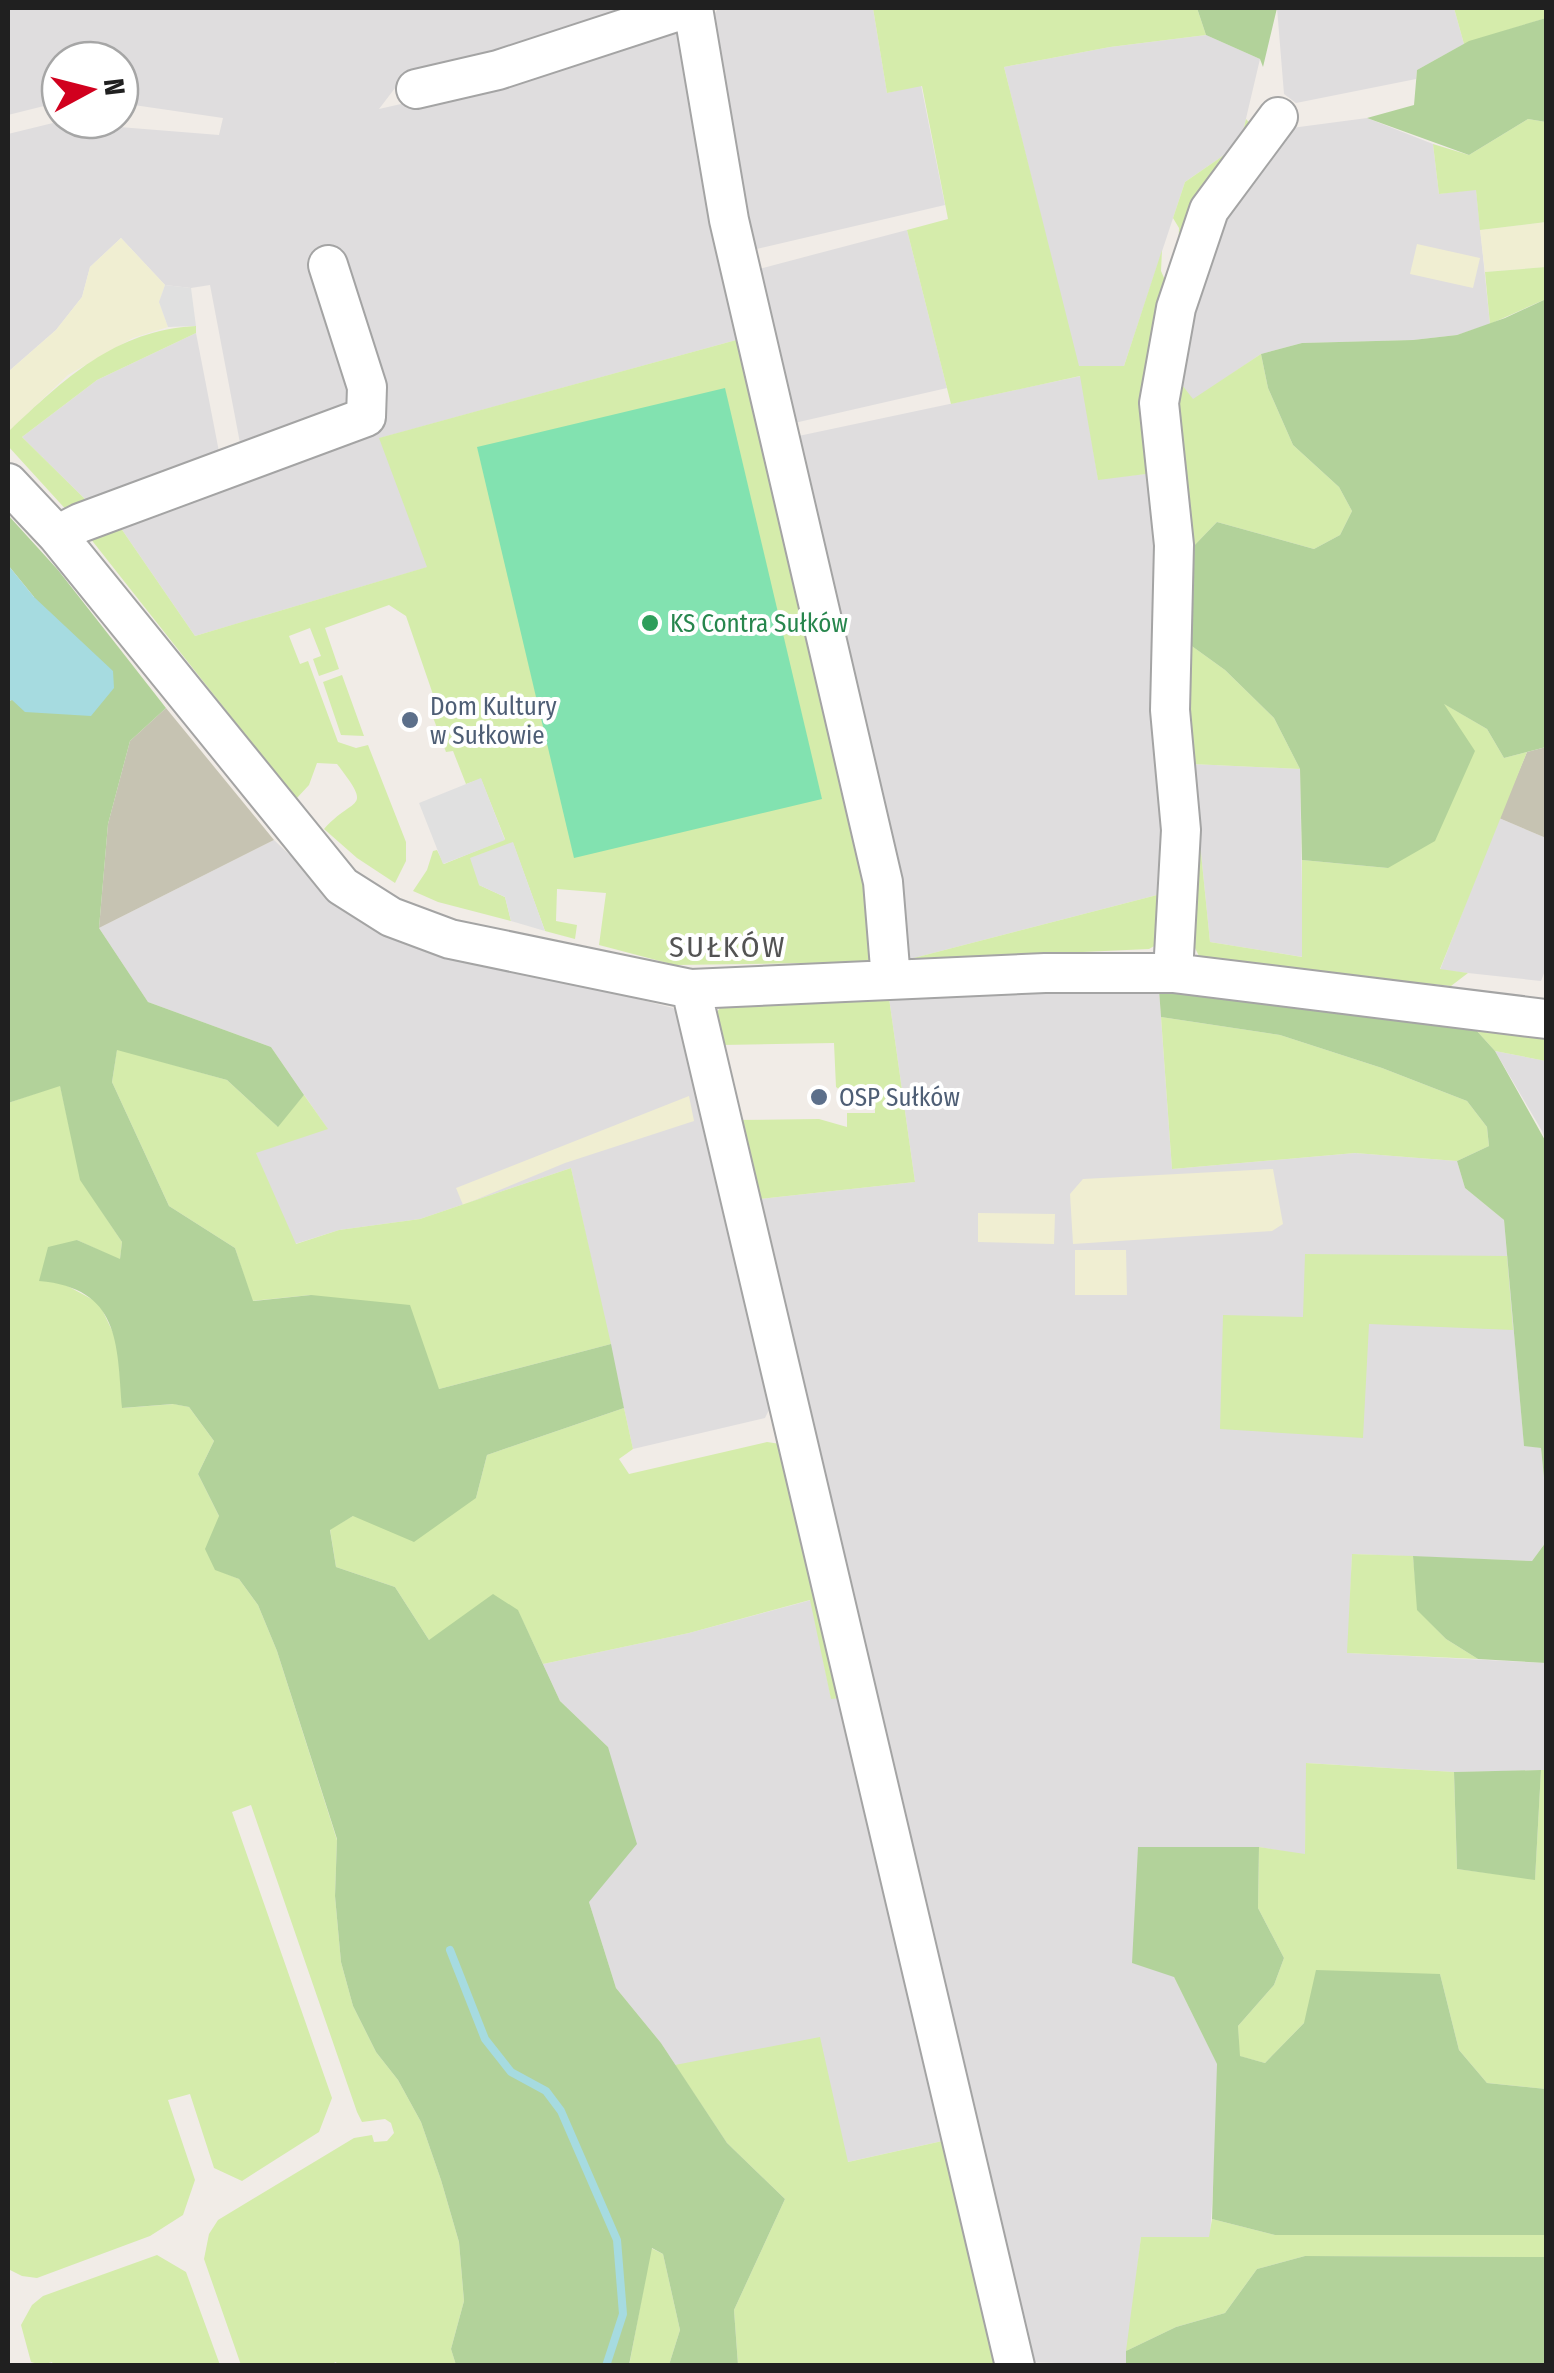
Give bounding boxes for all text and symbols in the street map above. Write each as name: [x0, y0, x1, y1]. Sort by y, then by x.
north arrow: [40, 40, 140, 140]
text: N: [97, 77, 132, 97]
place label: KS Contra Sułków: [670, 609, 848, 639]
marker: KS Contra Sułków: [639, 612, 661, 634]
place label: Dom Kultury w Sułkowie: [430, 692, 557, 751]
marker: Dom Kultury w Sułkowie: [399, 709, 421, 731]
district label: SUŁKÓW: [669, 929, 787, 965]
place label: OSP Sułków: [839, 1083, 960, 1113]
marker: OSP Sułków: [808, 1086, 830, 1108]

